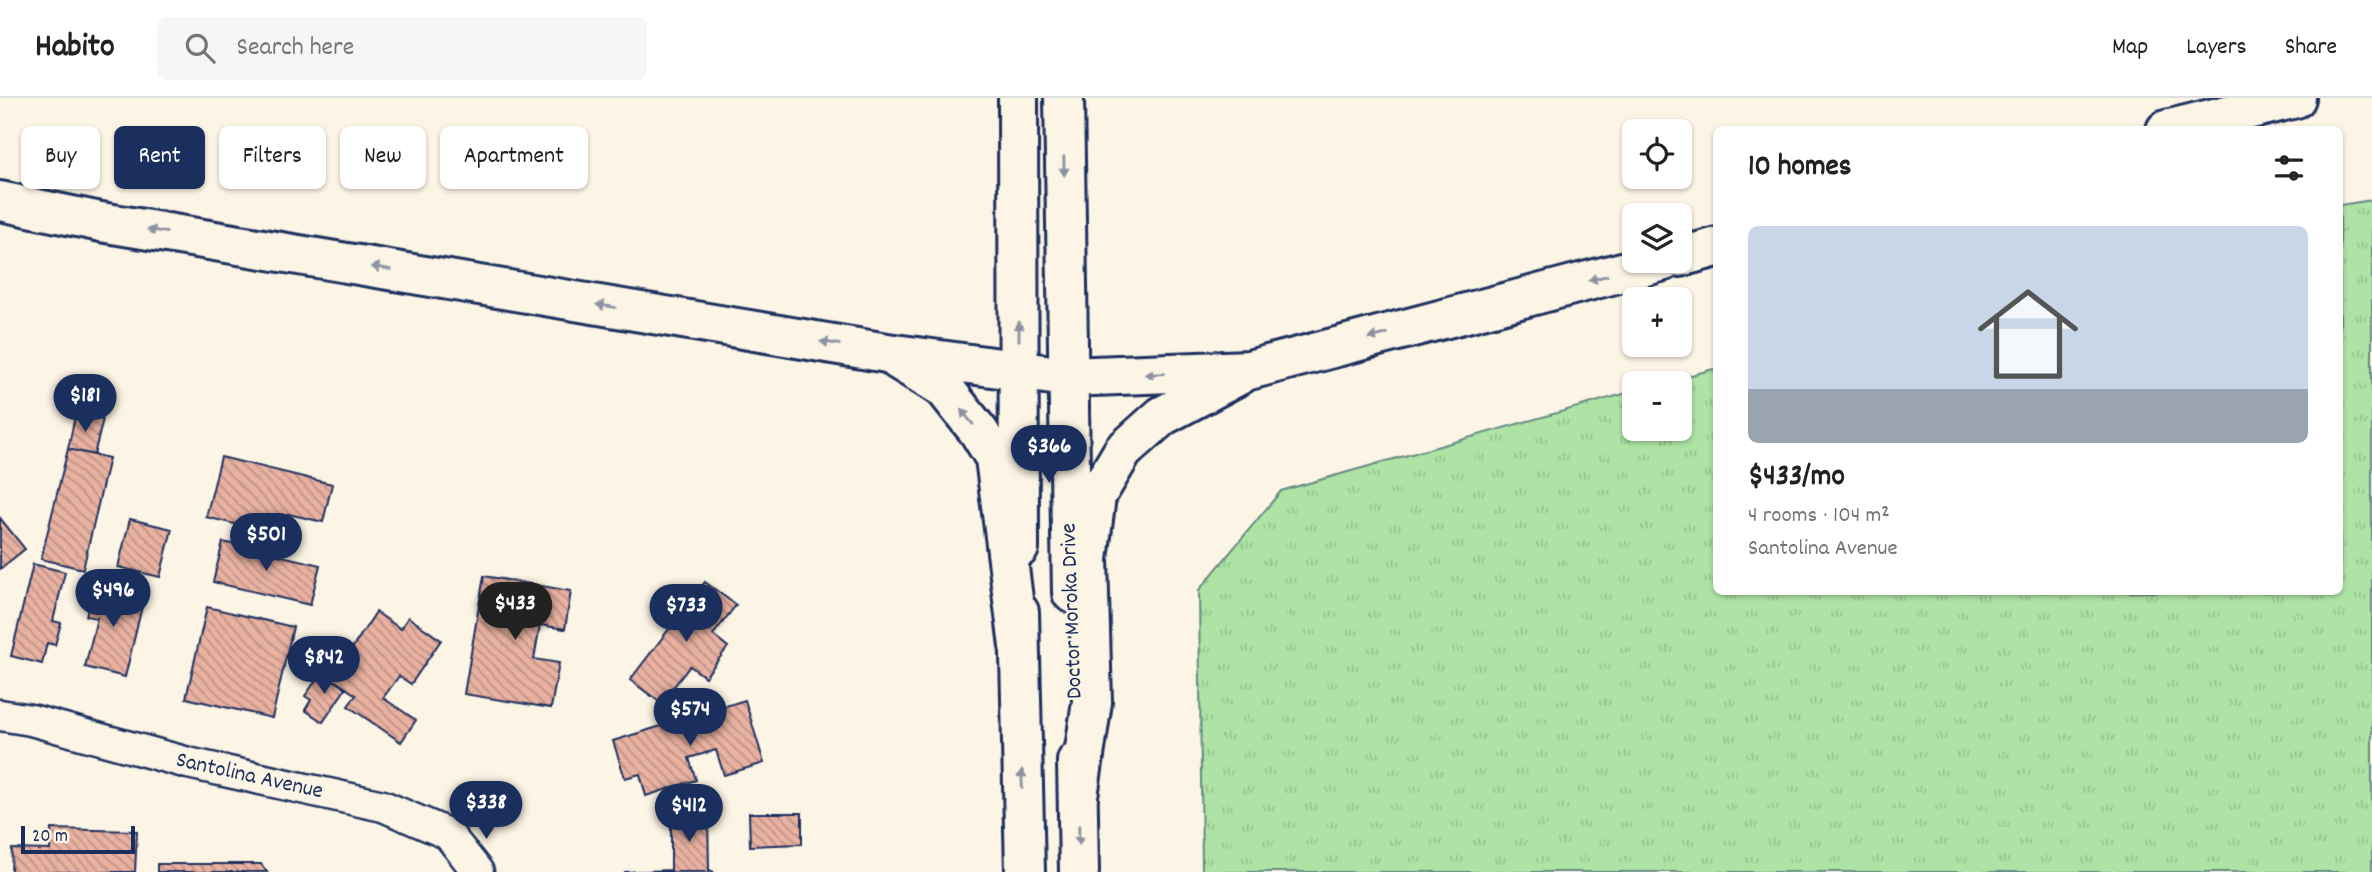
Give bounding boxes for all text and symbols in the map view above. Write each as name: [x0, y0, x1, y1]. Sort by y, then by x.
search box: [157, 17, 647, 80]
text: Habito: [35, 25, 115, 72]
icon: search: [181, 29, 219, 67]
text: Search here: [237, 30, 354, 67]
text: Map: [2112, 31, 2148, 65]
text: Layers: [2186, 31, 2247, 65]
text: Share: [2285, 31, 2337, 65]
map controls: [1622, 119, 1692, 441]
button: locate: [1622, 119, 1692, 189]
chip: Buy: [21, 126, 100, 189]
chip: Rent: [114, 126, 205, 189]
chip: Filters: [219, 126, 326, 189]
chip: New: [340, 126, 426, 189]
chip: Apartment: [440, 126, 588, 189]
text: 10 homes: [1748, 147, 1851, 190]
icon: filters: [2270, 149, 2308, 187]
one-way arrow: [1059, 155, 1070, 177]
button: layers: [1622, 203, 1692, 273]
one-way arrow: [146, 225, 168, 236]
one-way arrow: [370, 262, 392, 273]
icon: home: [1965, 271, 2091, 397]
one-way arrow: [1587, 273, 1609, 284]
button: +: [1622, 287, 1692, 357]
one-way arrow: [595, 300, 617, 311]
one-way arrow: [1013, 320, 1025, 342]
one-way arrow: [1367, 331, 1389, 342]
one-way arrow: [819, 337, 841, 348]
one-way arrow: [1143, 368, 1165, 379]
button: −: [1622, 371, 1692, 441]
pin: $181: [44, 374, 126, 434]
text: $181: [70, 380, 100, 413]
one-way arrow: [960, 408, 975, 426]
pin: $366: [1008, 426, 1090, 485]
text: $366: [1027, 431, 1071, 464]
text: $433/mo: [1748, 457, 1845, 500]
text: 4 rooms · 104 m²: [1748, 500, 1890, 533]
pin: $501: [225, 514, 307, 573]
text: $501: [246, 519, 286, 552]
street label: Doctor Moroka Drive: [1053, 522, 1093, 700]
text: Santolina Avenue: [1748, 533, 1898, 566]
pin: $496: [72, 570, 154, 629]
text: $496: [91, 575, 135, 608]
pin: $433: [474, 582, 556, 642]
pin: $733: [645, 584, 727, 644]
text: $433: [494, 588, 536, 621]
text: $733: [666, 590, 706, 623]
pin: $842: [283, 636, 365, 696]
text: $842: [304, 642, 344, 675]
pin: $574: [649, 688, 731, 748]
text: $574: [670, 694, 710, 727]
street label: Santolina Avenue: [172, 744, 326, 809]
one-way arrow: [1017, 768, 1028, 790]
pin: $338: [445, 782, 527, 841]
pin: $412: [648, 784, 730, 844]
text: $338: [465, 787, 507, 820]
text: $412: [671, 790, 707, 823]
scale bar: [21, 823, 135, 855]
text: 20 m: [32, 824, 68, 851]
one-way arrow: [1073, 824, 1084, 846]

